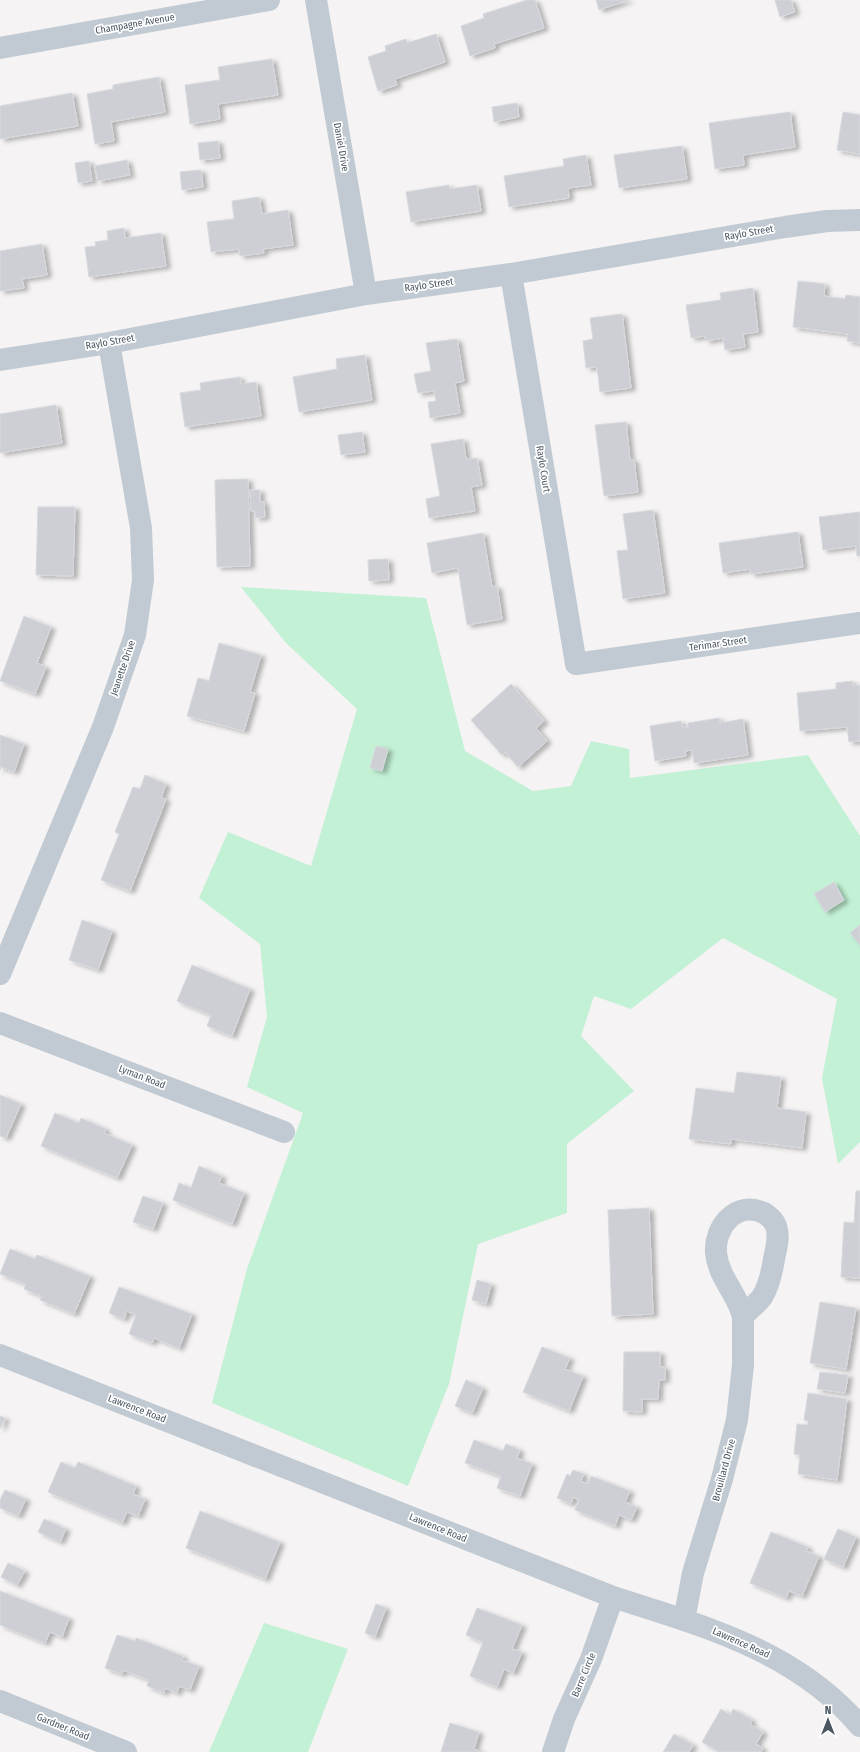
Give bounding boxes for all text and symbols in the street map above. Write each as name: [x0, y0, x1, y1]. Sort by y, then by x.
street label: Champagne Avenue: [94, 11, 176, 37]
street label: Daniel Drive: [331, 122, 351, 172]
street label: Raylo Street: [724, 223, 775, 243]
street label: Raylo Street: [404, 276, 455, 294]
street label: Raylo Street: [85, 332, 136, 352]
street label: Raylo Court: [533, 445, 553, 494]
street label: Terimar Street: [688, 634, 748, 654]
street label: Jeanette Drive: [108, 639, 138, 697]
street label: Lyman Road: [117, 1063, 167, 1091]
street label: Lawrence Road: [106, 1392, 168, 1426]
street label: Brouillard Drive: [710, 1438, 738, 1502]
street label: Lawrence Road: [407, 1511, 469, 1545]
street label: Lawrence Road: [711, 1625, 771, 1661]
street label: Barre Circle: [569, 1651, 599, 1699]
north arrow: [808, 1700, 848, 1740]
text: N: [825, 1704, 831, 1717]
street label: Gardner Road: [35, 1711, 91, 1743]

